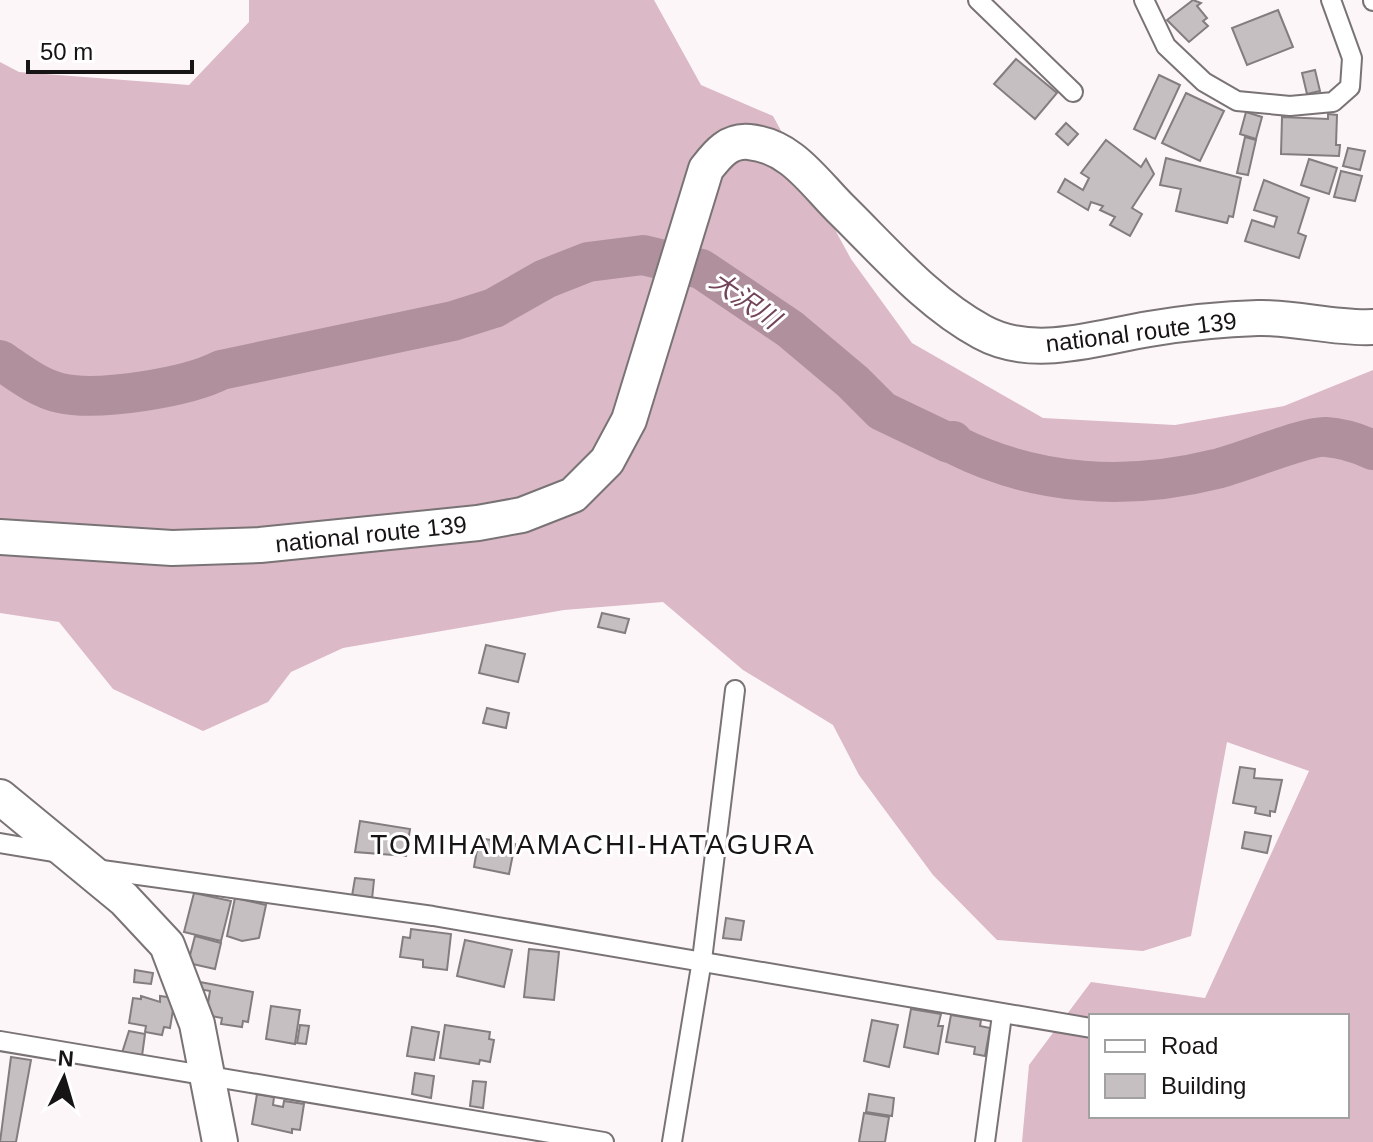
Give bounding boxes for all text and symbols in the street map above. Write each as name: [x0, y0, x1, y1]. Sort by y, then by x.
scale bar: [28, 24, 192, 74]
text: 50 m: [40, 38, 93, 65]
water label: 大沢川: [704, 265, 788, 336]
street label: national route 139: [1044, 307, 1238, 357]
street label: national route 139: [274, 511, 468, 557]
district label: TOMIHAMAMACHI-HATAGURA: [370, 829, 816, 860]
legend: [1089, 1014, 1349, 1118]
text: Road: [1161, 1032, 1218, 1059]
north arrow: [24, 1038, 104, 1118]
text: N: [57, 1045, 75, 1072]
text: Building: [1161, 1072, 1246, 1099]

